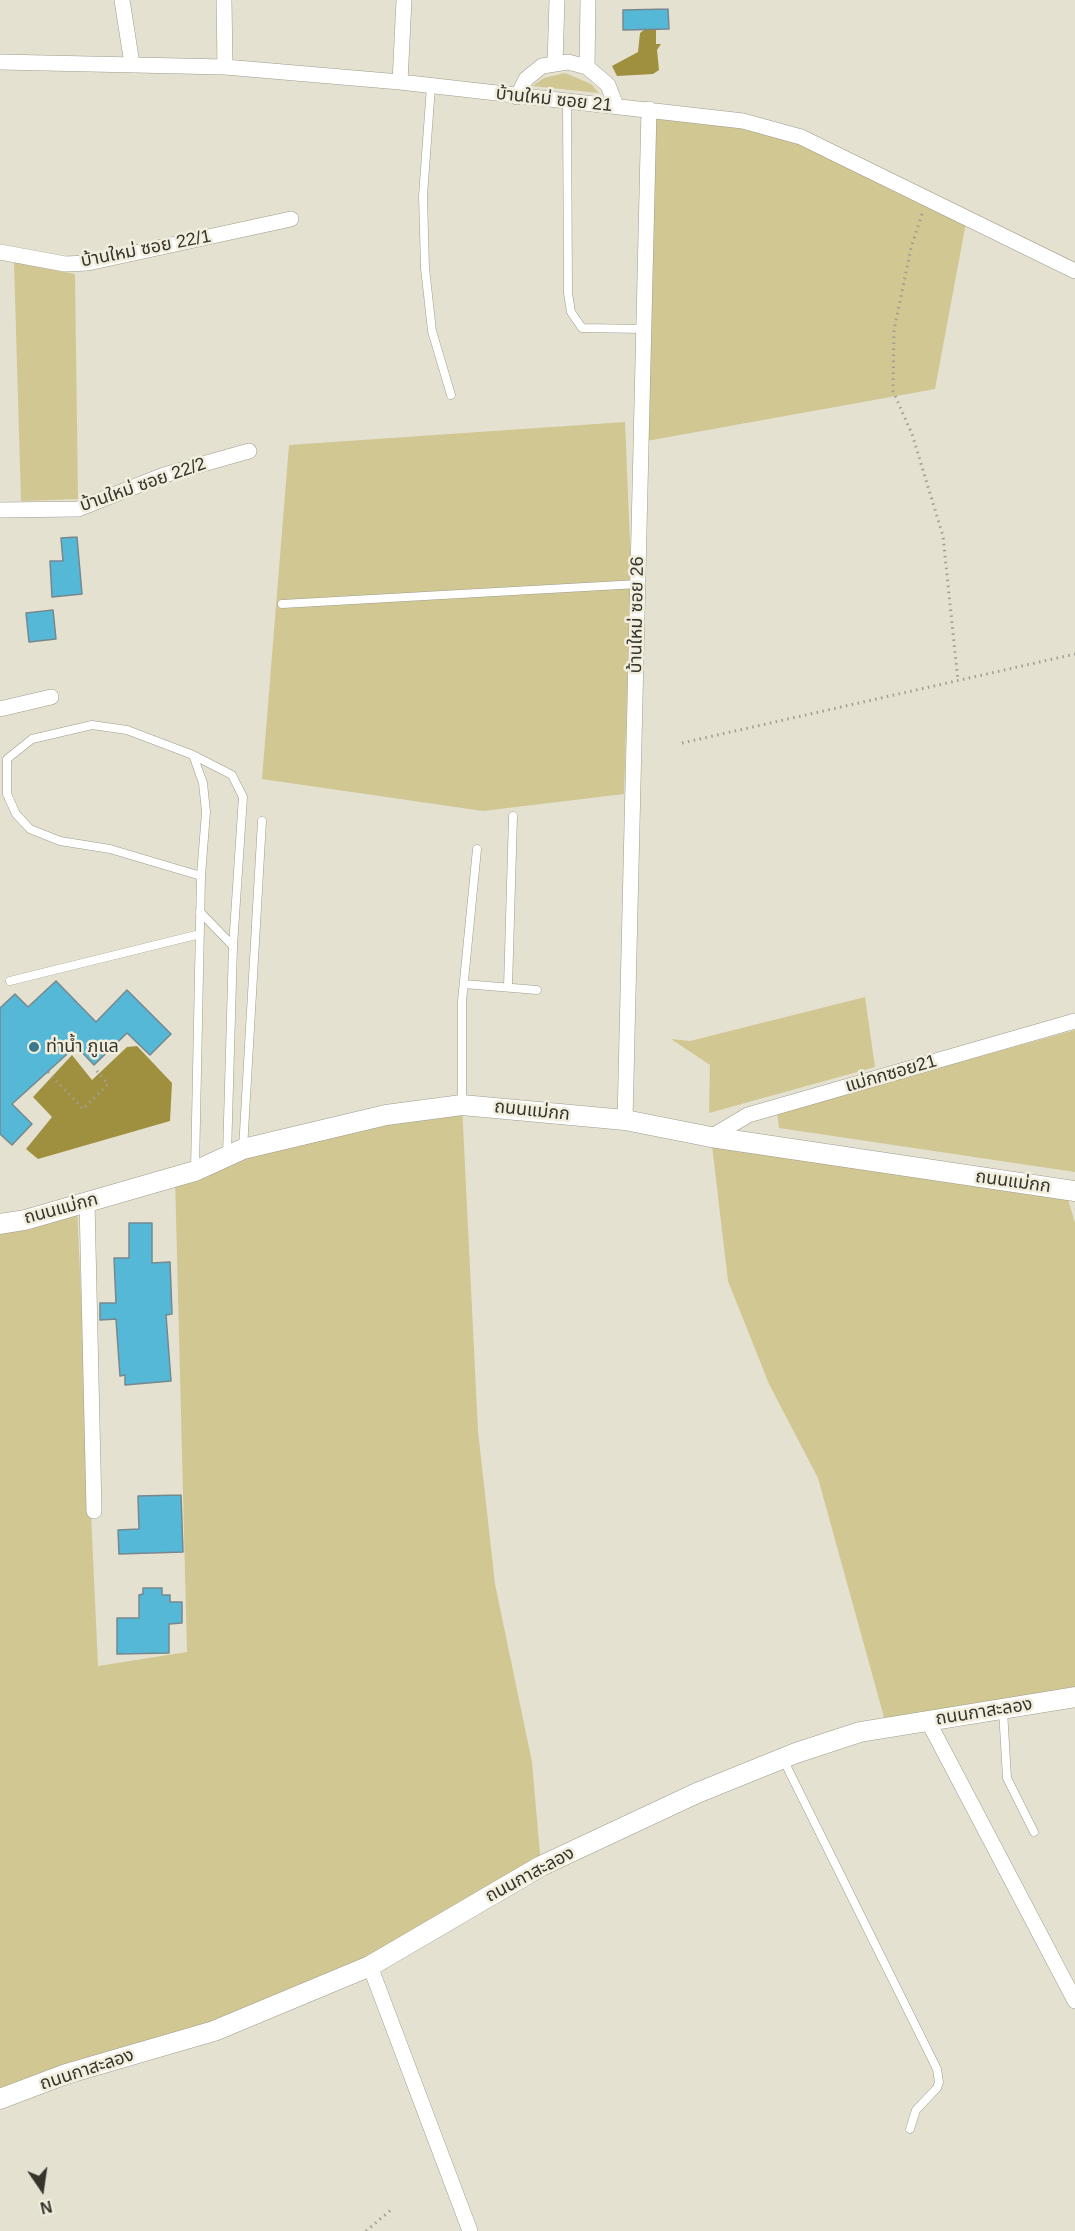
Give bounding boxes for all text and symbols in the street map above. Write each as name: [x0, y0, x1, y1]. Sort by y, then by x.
street label: บ้านใหม่ ซอย 21: [495, 83, 613, 117]
street label: บ้านใหม่ ซอย 22/1: [79, 226, 213, 272]
street label: บ้านใหม่ ซอย 22/2: [77, 453, 209, 517]
street label: บ้านใหม่ ซอย 26: [625, 556, 649, 674]
place label: ท่าน้ำ ภูแล: [46, 1036, 119, 1058]
marker: ท่าน้ำ ภูแล: [27, 1040, 41, 1054]
street label: แม่กกซอย21: [843, 1051, 939, 1097]
street label: ถนนแม่กก: [493, 1096, 571, 1126]
street label: ถนนแม่กก: [974, 1166, 1052, 1198]
street label: ถนนแม่กก: [22, 1189, 100, 1229]
street label: ถนนกาสะลอง: [934, 1694, 1034, 1730]
street label: ถนนกาสะลอง: [482, 1843, 578, 1907]
street label: ถนนกาสะลอง: [37, 2045, 137, 2095]
north arrow: [12, 2159, 72, 2219]
text: N: [39, 2197, 54, 2217]

